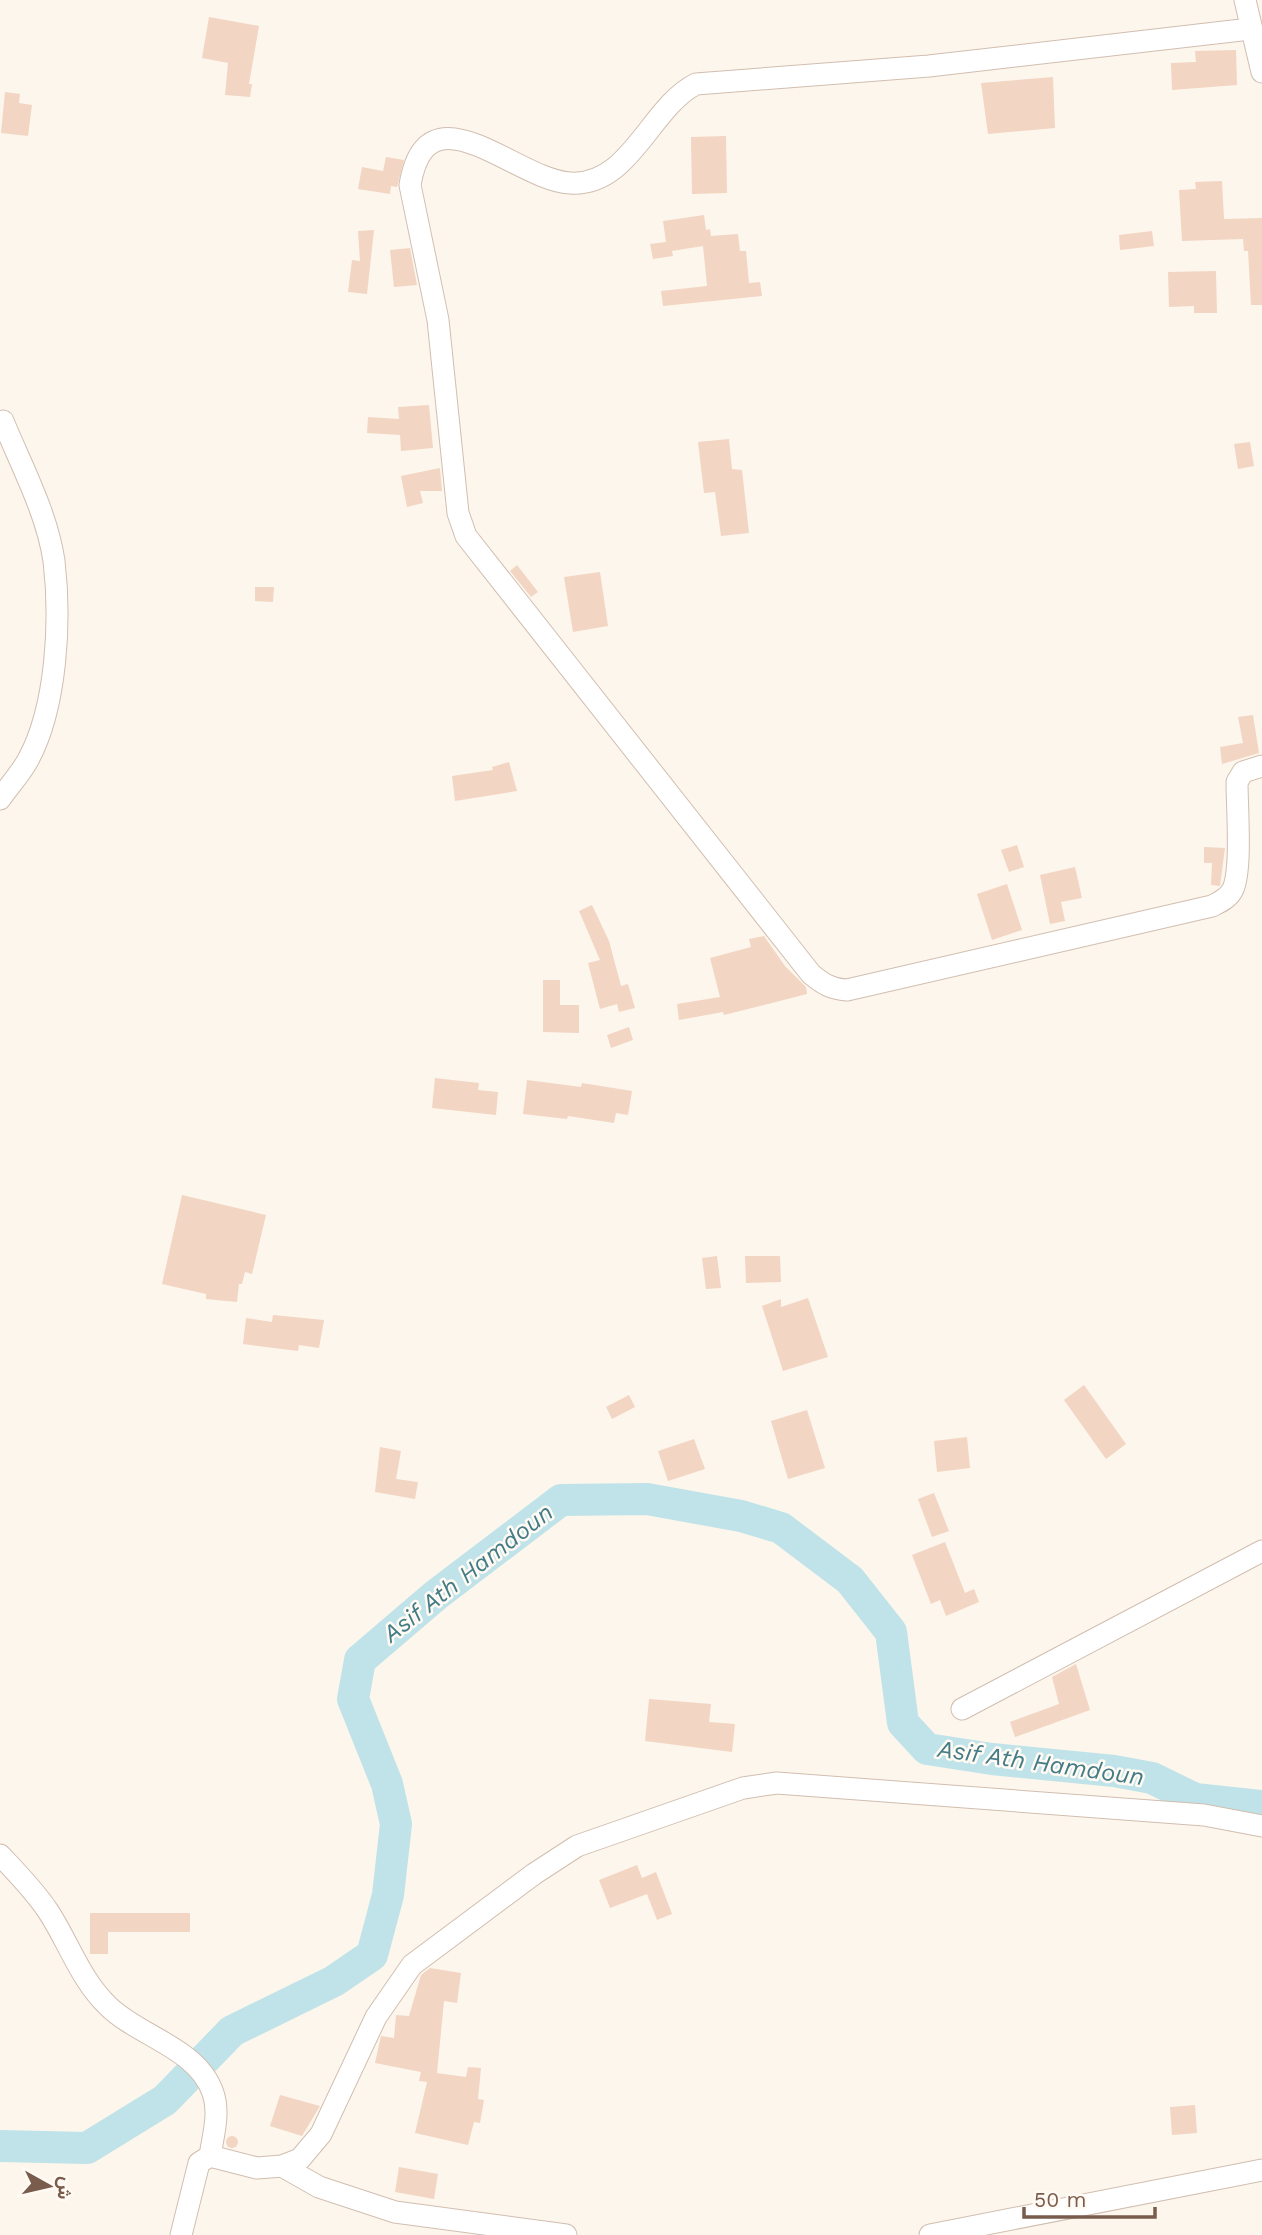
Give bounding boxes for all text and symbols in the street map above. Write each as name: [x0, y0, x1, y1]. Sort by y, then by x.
water label: Asif Ath Hamdoun: [377, 1498, 558, 1649]
water label: Asif Ath Hamdoun: [935, 1735, 1146, 1791]
north arrow: [14, 2151, 84, 2221]
text: ش: [52, 2175, 78, 2201]
scale bar: [1024, 2176, 1155, 2220]
text: 50 m: [1034, 2187, 1086, 2212]

